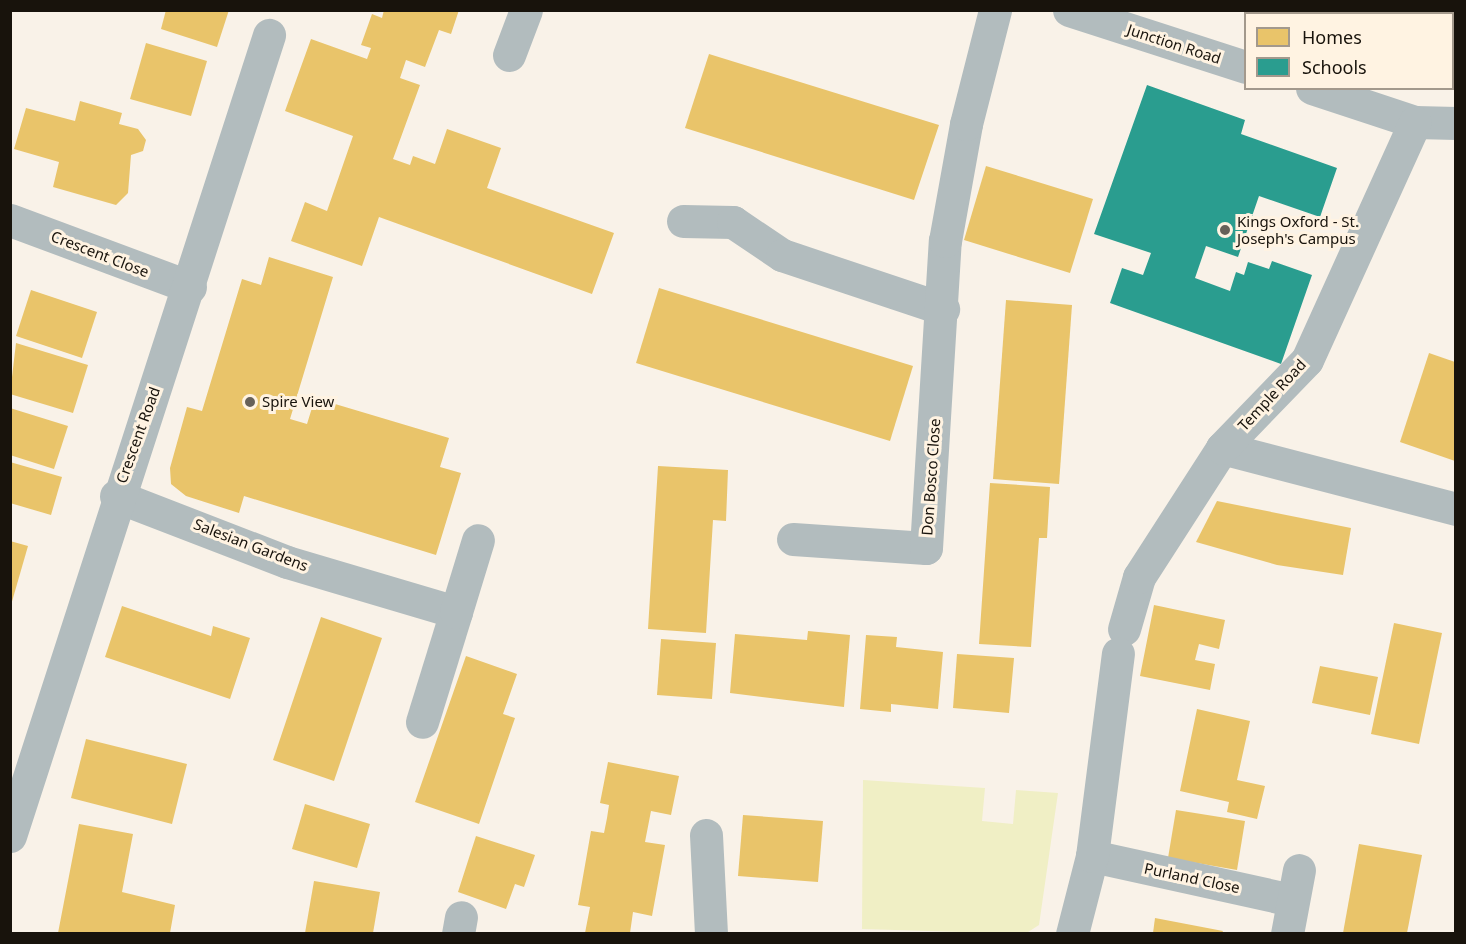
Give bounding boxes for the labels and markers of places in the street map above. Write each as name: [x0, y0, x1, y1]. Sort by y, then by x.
place label: Kings Oxford - St. Joseph's Campus: [1237, 212, 1359, 247]
marker: Kings Oxford - St. Joseph's Campus: [1218, 223, 1232, 237]
place label: Spire View: [262, 393, 334, 411]
marker: Spire View: [243, 395, 257, 409]

